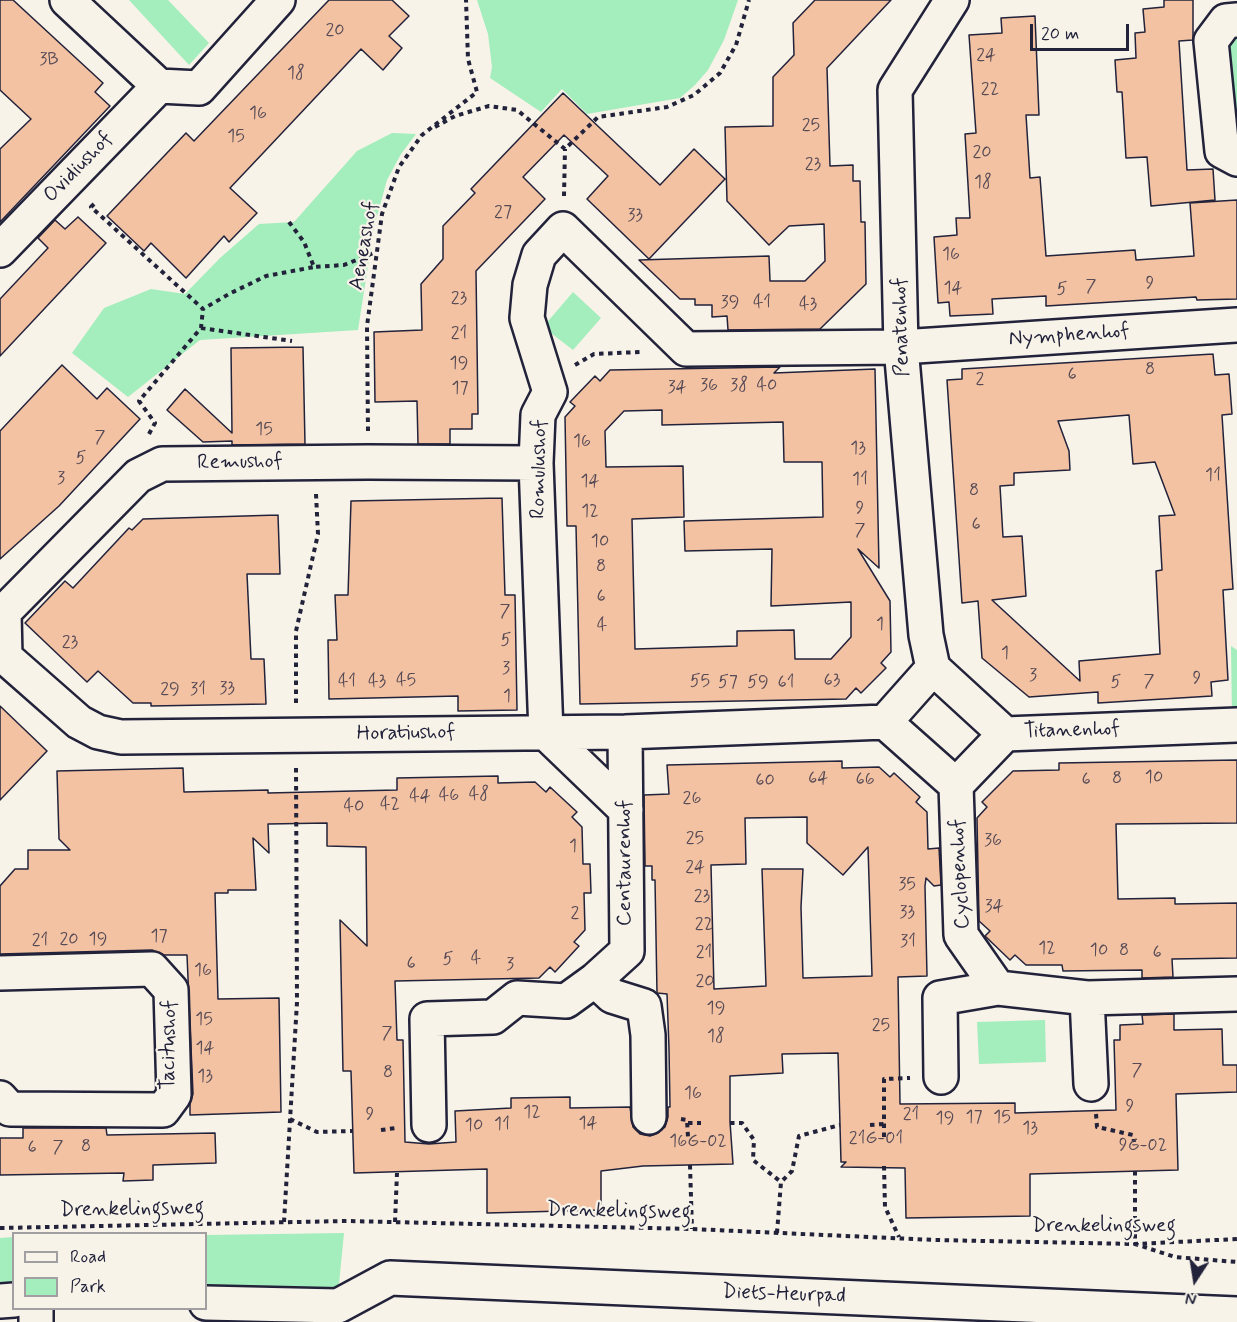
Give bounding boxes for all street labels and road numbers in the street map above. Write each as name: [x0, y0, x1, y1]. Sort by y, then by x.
street label: Ovidiushof: [39, 127, 119, 209]
street label: Aeneashof: [345, 199, 385, 293]
street label: Penatenhof: [888, 277, 916, 377]
street label: Nymphenhof: [1008, 319, 1130, 353]
street label: Romulushof: [527, 419, 553, 519]
street label: Remushof: [197, 450, 283, 476]
street label: Titanenhof: [1023, 717, 1121, 745]
street label: Horatiushof: [356, 721, 456, 747]
street label: Centaurenhof: [613, 800, 639, 926]
street label: Cyclopenhof: [946, 818, 976, 930]
street label: Tacitushof: [157, 1000, 183, 1090]
street label: Drenkelingsweg: [60, 1196, 204, 1224]
street label: Drenkelingsweg: [547, 1198, 691, 1226]
street label: Drenkelingsweg: [1032, 1214, 1176, 1240]
street label: Diets-Heurpad: [722, 1280, 846, 1310]

